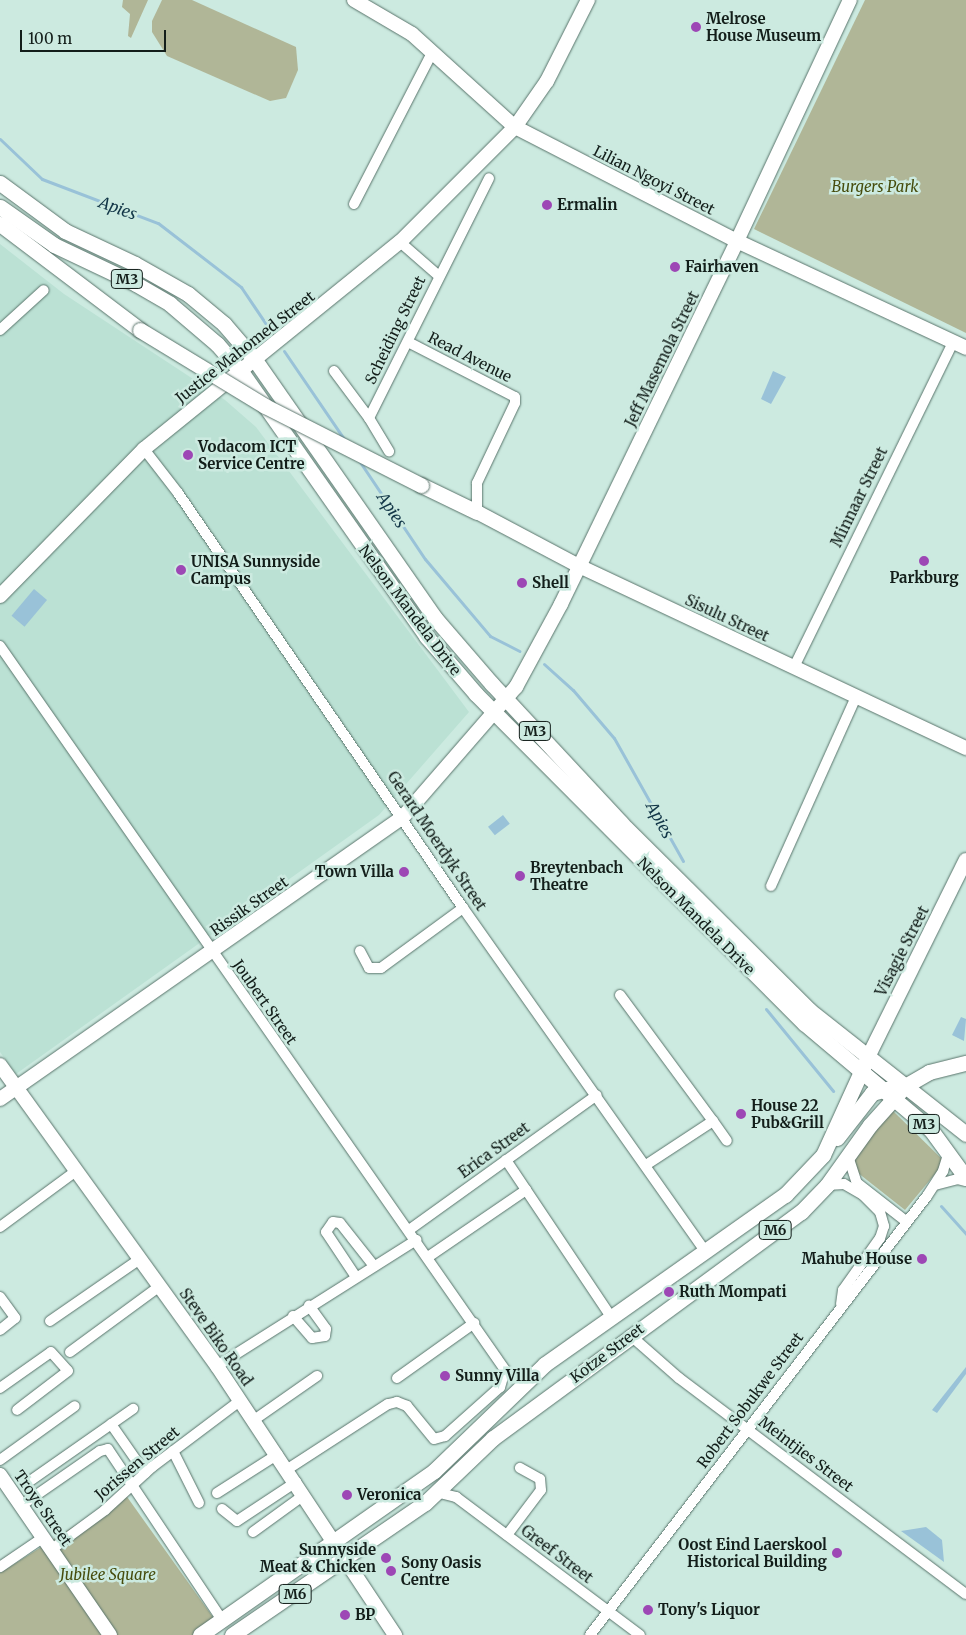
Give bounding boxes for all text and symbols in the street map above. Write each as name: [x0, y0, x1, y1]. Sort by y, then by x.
place label: Melrose House Museum: [706, 9, 821, 44]
scale bar: [22, 20, 169, 52]
marker: Melrose House Museum: [690, 21, 702, 33]
text: 100 m: [28, 29, 72, 48]
street label: Lilian Ngoyi Street: [590, 142, 718, 218]
park label: Burgers Park: [832, 178, 918, 196]
water label: Apies: [96, 192, 140, 224]
place label: Ermalin: [557, 196, 617, 214]
marker: Ermalin: [541, 199, 553, 211]
place label: Fairhaven: [685, 258, 759, 276]
marker: Fairhaven: [669, 261, 681, 273]
road number: M3: [111, 268, 143, 290]
street label: Scheiding Street: [361, 273, 429, 387]
street label: Justice Mahomed Street: [172, 287, 318, 407]
street label: Jeff Masemola Street: [621, 288, 703, 430]
street label: Read Avenue: [425, 328, 515, 386]
place label: Vodacom ICT Service Centre: [198, 437, 305, 472]
street label: Minnaar Street: [827, 444, 891, 550]
marker: Vodacom ICT Service Centre: [182, 449, 194, 461]
water label: Apies: [373, 488, 411, 532]
street label: Nelson Mandela Drive: [355, 541, 465, 679]
place label: UNISA Sunnyside Campus: [191, 552, 320, 587]
marker: Parkburg: [918, 555, 930, 567]
marker: UNISA Sunnyside Campus: [175, 564, 187, 576]
place label: Parkburg: [889, 569, 959, 587]
place label: Shell: [532, 574, 569, 592]
marker: Shell: [516, 577, 528, 589]
street label: Sisulu Street: [682, 591, 772, 645]
road number: M3: [519, 719, 551, 742]
street label: Gerard Moerdyk Street: [384, 768, 490, 914]
water label: Apies: [642, 798, 678, 842]
street label: Nelson Mandela Drive: [634, 854, 758, 978]
place label: Breytenbach Theatre: [530, 858, 623, 893]
place label: Town Villa: [315, 863, 394, 881]
marker: Town Villa: [398, 866, 410, 878]
marker: Breytenbach Theatre: [514, 870, 526, 882]
street label: Rissik Street: [207, 873, 291, 939]
street label: Visagie Street: [872, 903, 932, 999]
street label: Joubert Street: [229, 956, 301, 1048]
place label: House 22 Pub&Grill: [751, 1096, 824, 1131]
marker: House 22 Pub&Grill: [735, 1108, 747, 1120]
road number: M3: [908, 1112, 940, 1136]
street label: Erica Street: [455, 1118, 533, 1182]
road number: M6: [758, 1218, 792, 1242]
place label: Mahube House: [802, 1250, 912, 1268]
marker: Mahube House: [916, 1253, 928, 1265]
place label: Ruth Mompati: [679, 1283, 787, 1301]
street label: Steve Biko Road: [176, 1285, 256, 1389]
marker: Ruth Mompati: [663, 1286, 675, 1298]
street label: Kotze Street: [567, 1319, 647, 1387]
street label: Robert Sobukwe Street: [693, 1329, 807, 1471]
place label: Sunny Villa: [455, 1367, 539, 1385]
marker: Sunny Villa: [439, 1370, 451, 1382]
street label: Meintjies Street: [755, 1413, 857, 1495]
street label: Jorissen Street: [91, 1423, 183, 1503]
street label: Troye Street: [10, 1467, 76, 1549]
place label: Veronica: [357, 1486, 421, 1504]
marker: Veronica: [341, 1489, 353, 1501]
street label: Greef Street: [518, 1521, 596, 1587]
place label: Oost Eind Laerskool Historical Building: [678, 1535, 827, 1570]
place label: Sunnyside Meat & Chicken: [260, 1540, 376, 1575]
marker: Oost Eind Laerskool Historical Building: [831, 1547, 843, 1559]
marker: Sunnyside Meat & Chicken: [380, 1552, 392, 1564]
place label: Sony Oasis Centre: [401, 1553, 481, 1588]
marker: Sony Oasis Centre: [385, 1565, 397, 1577]
park label: Jubilee Square: [60, 1566, 156, 1584]
road number: M6: [278, 1582, 312, 1606]
place label: Tony's Liquor: [658, 1601, 760, 1619]
marker: Tony's Liquor: [642, 1604, 654, 1616]
place label: BP: [355, 1606, 375, 1624]
marker: BP: [339, 1609, 351, 1621]

